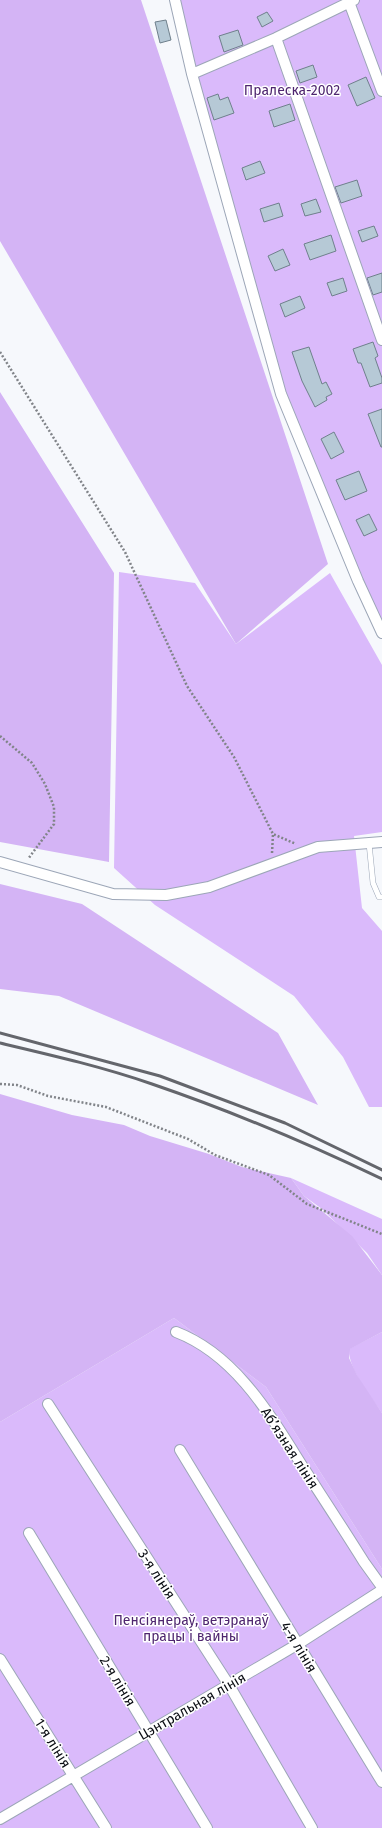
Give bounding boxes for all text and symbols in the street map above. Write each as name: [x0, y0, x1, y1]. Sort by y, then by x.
park label: Пралеска-2002: [244, 82, 340, 99]
street label: Абʼязная лінія: [257, 1404, 322, 1492]
street label: 3-я лінія: [134, 1546, 179, 1602]
park label: Пенсіянераў, ветэранаў працы і вайны: [113, 1612, 269, 1645]
street label: 4-я лінія: [277, 1619, 320, 1676]
street label: 2-я лінія: [96, 1653, 139, 1710]
street label: Цэнтральная лінія: [136, 1669, 249, 1744]
street label: 1-я лінія: [31, 1715, 74, 1771]

